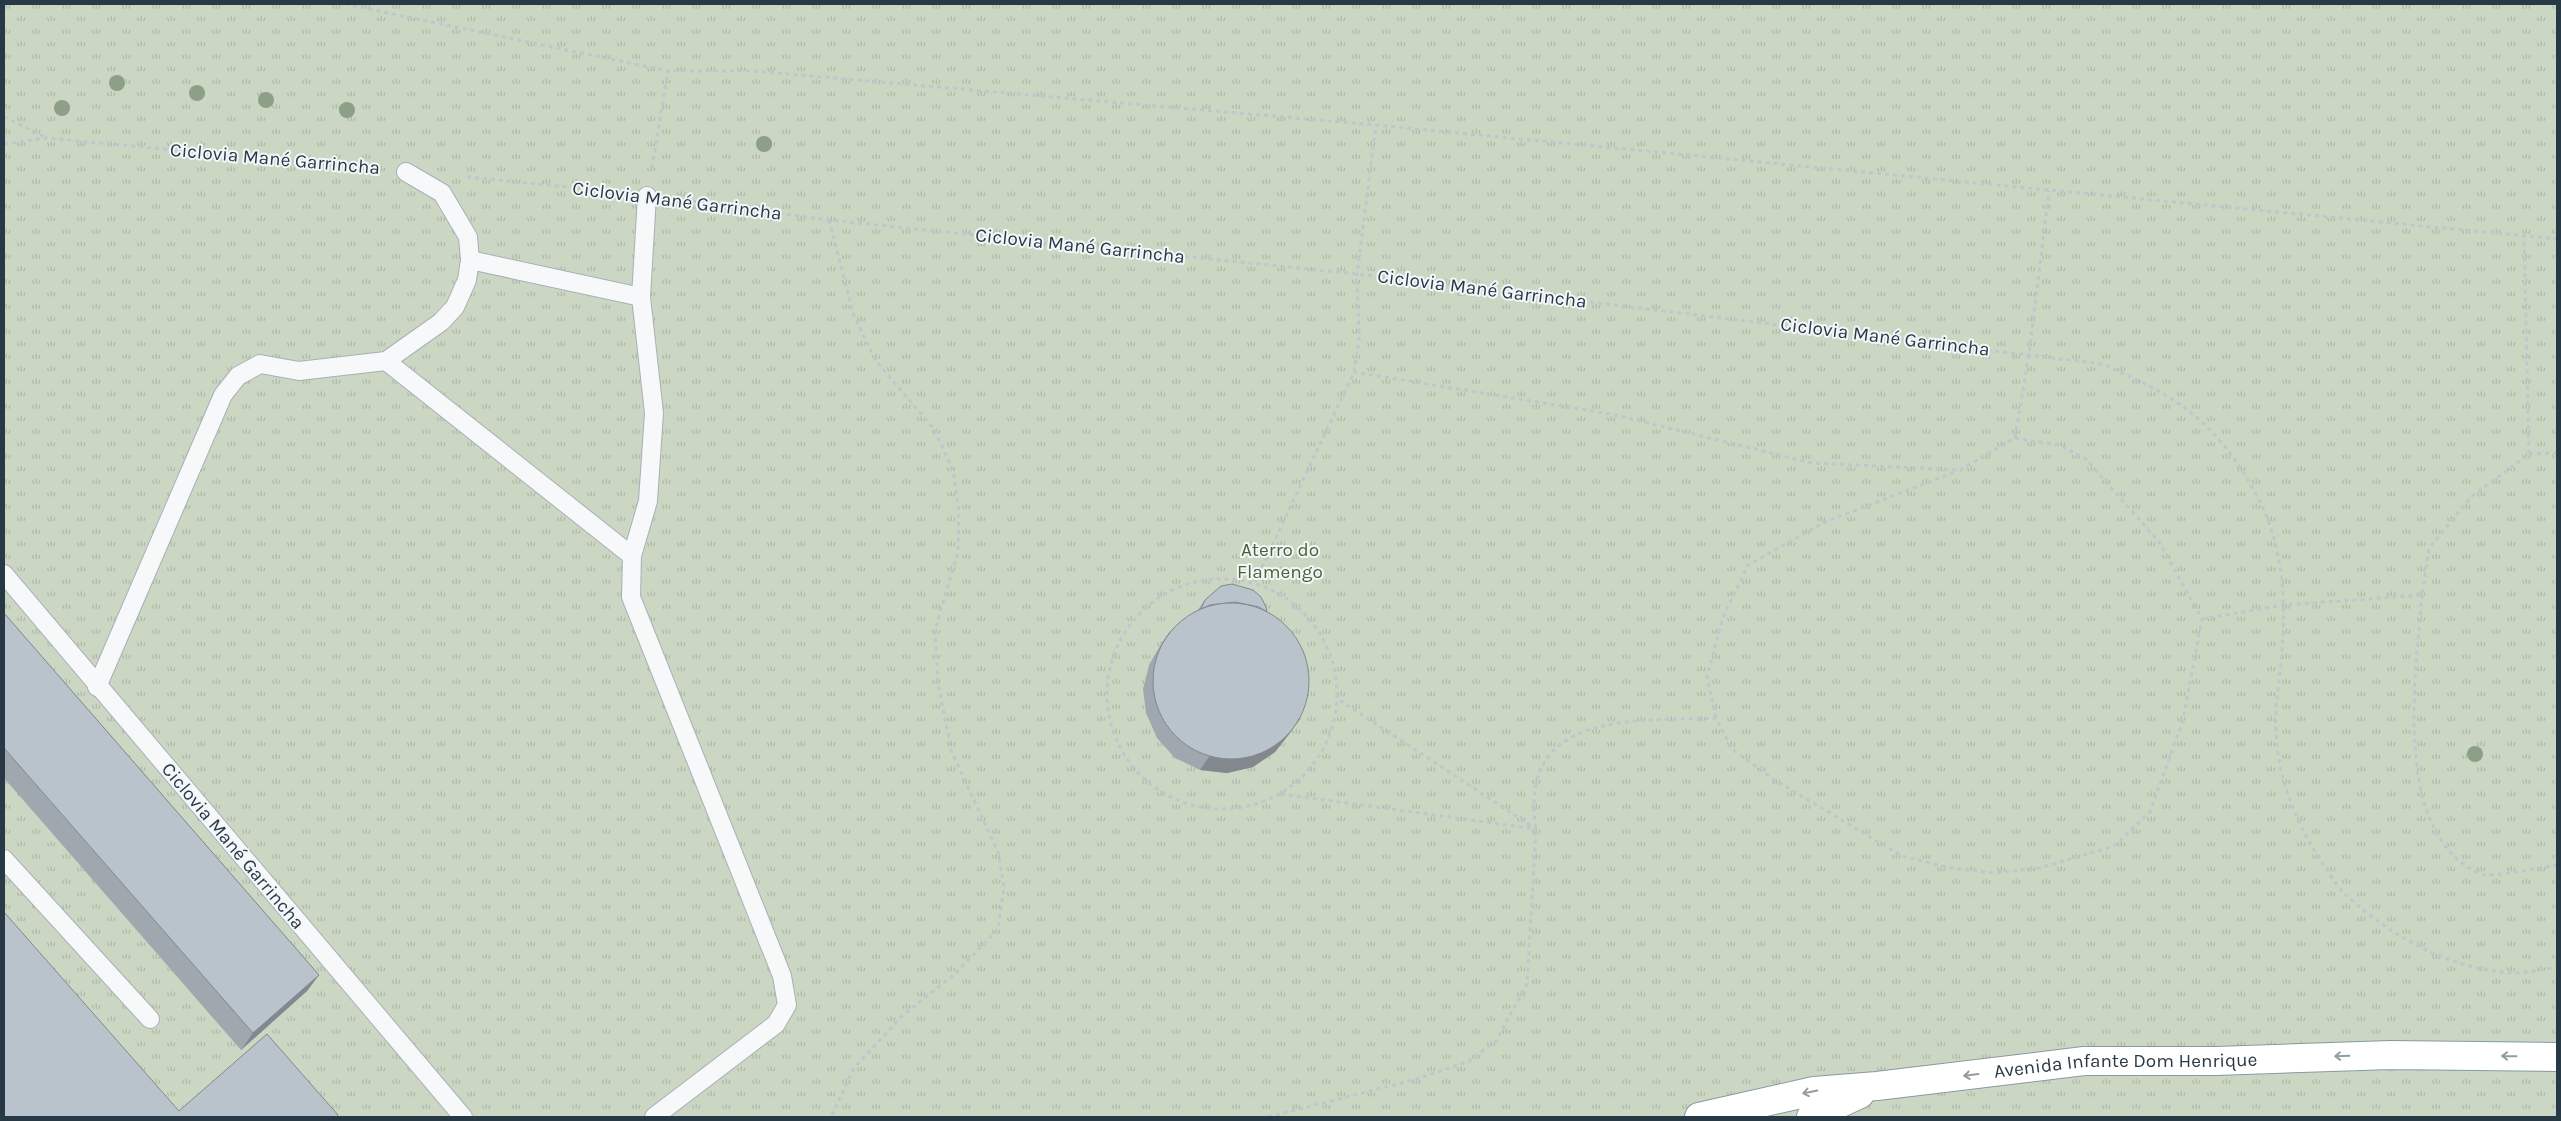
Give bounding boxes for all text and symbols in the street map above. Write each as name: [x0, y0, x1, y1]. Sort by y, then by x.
street label: Ciclovia Mané Garrincha: [169, 139, 381, 179]
street label: Ciclovia Mané Garrincha: [571, 177, 783, 225]
street label: Ciclovia Mané Garrincha: [974, 224, 1186, 268]
street label: Ciclovia Mané Garrincha: [1376, 265, 1588, 313]
street label: Ciclovia Mané Garrincha: [1779, 313, 1991, 361]
park label: Aterro do Flamengo: [1237, 539, 1323, 583]
street label: Ciclovia Mané Garrincha: [157, 758, 309, 934]
street label: Avenida Infante Dom Henrique: [1993, 1049, 2258, 1083]
one-way arrow: [2501, 1051, 2517, 1061]
one-way arrow: [2335, 1052, 2351, 1061]
one-way arrow: [1963, 1070, 1979, 1080]
one-way arrow: [1802, 1088, 1818, 1098]

